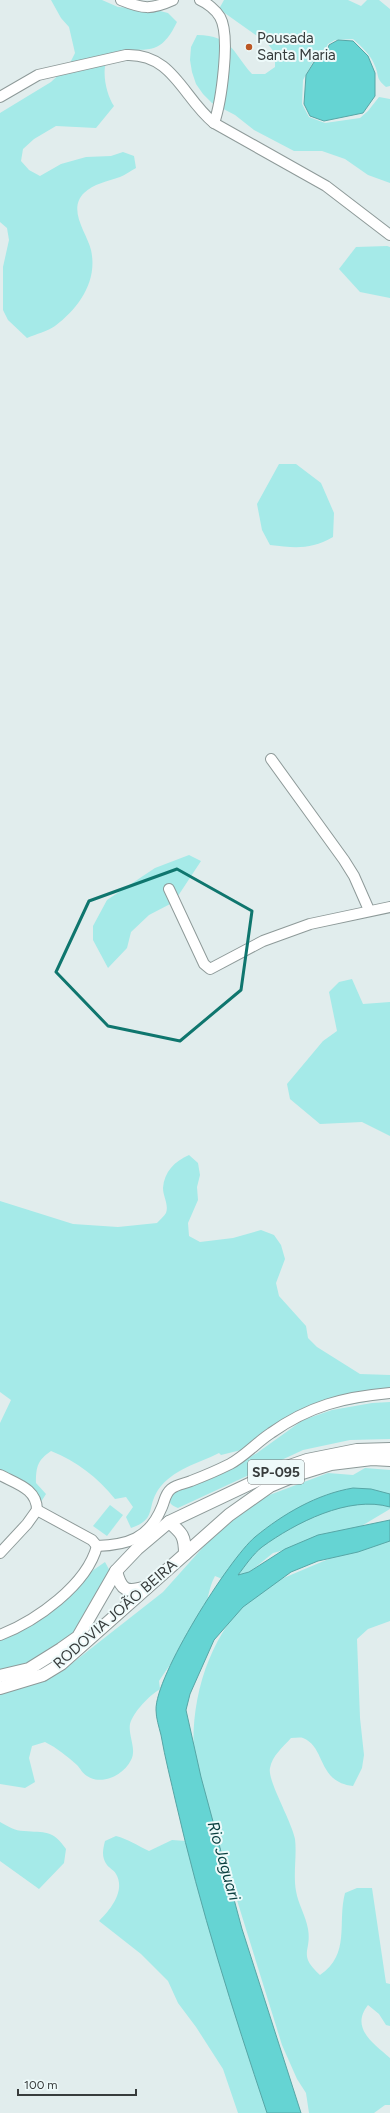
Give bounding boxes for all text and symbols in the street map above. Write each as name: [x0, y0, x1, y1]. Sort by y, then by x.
place label: Pousada Santa Maria: [257, 29, 336, 64]
marker: Pousada Santa Maria: [244, 42, 254, 52]
road number: SP-095: [248, 1460, 304, 1484]
street label: RODOVIA JOÃO BEIRA: [50, 1555, 180, 1673]
water label: Rio Jaguari: [204, 1819, 244, 1903]
scale bar: [18, 2071, 136, 2097]
text: 100 m: [24, 2078, 58, 2092]

